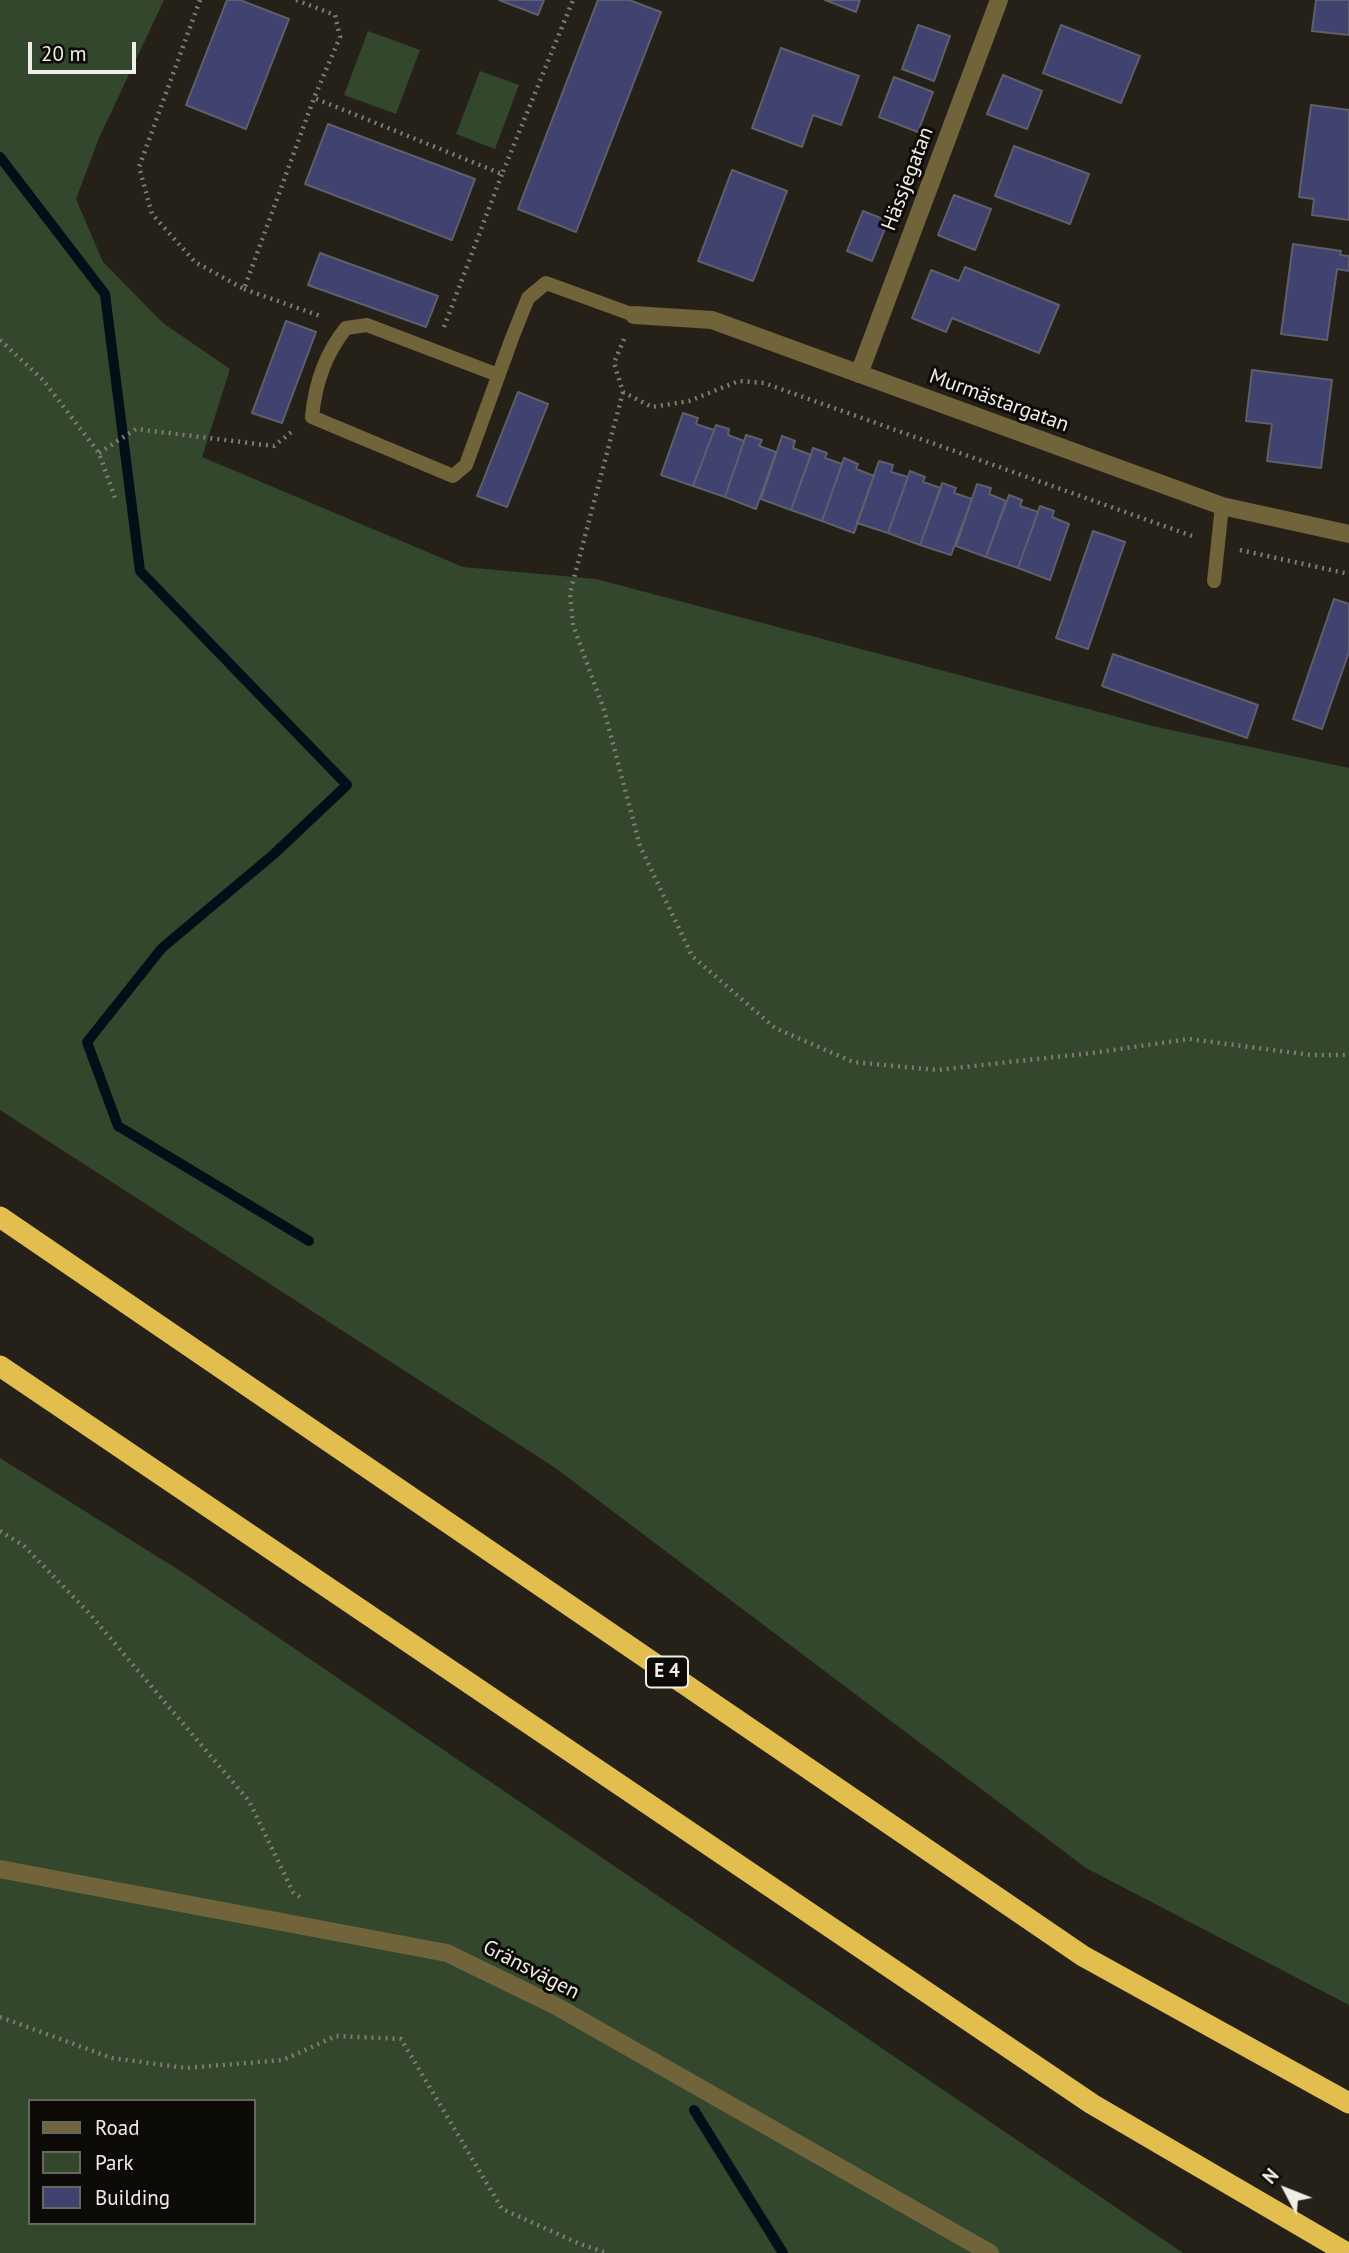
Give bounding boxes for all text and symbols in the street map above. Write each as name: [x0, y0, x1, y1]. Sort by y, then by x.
scale bar: [32, 28, 140, 72]
text: 20 m: [41, 40, 87, 67]
street label: Hässjegatan: [877, 124, 939, 234]
street label: Murmästargatan: [926, 364, 1072, 438]
road number: E 4: [646, 1656, 688, 1688]
street label: Gränsvägen: [479, 1935, 583, 2005]
legend: [28, 2099, 256, 2225]
text: Road: [95, 2114, 139, 2141]
text: Park: [95, 2149, 134, 2176]
north arrow: [1251, 2155, 1321, 2225]
text: N: [1257, 2163, 1283, 2189]
text: Building: [95, 2184, 170, 2211]

